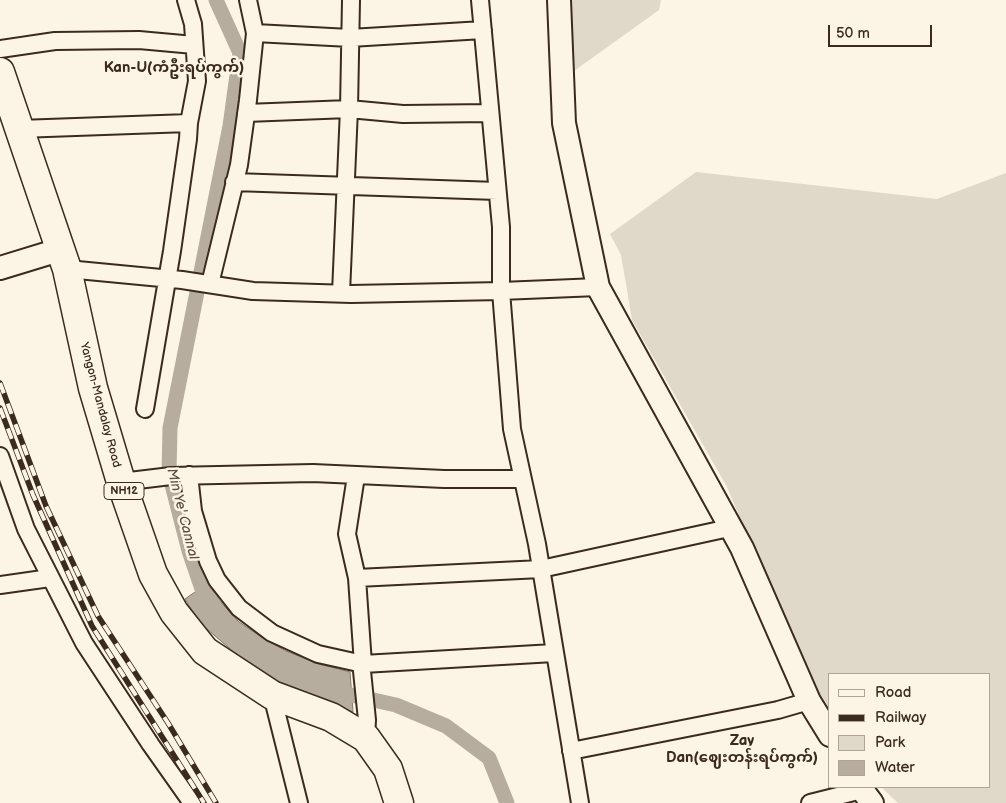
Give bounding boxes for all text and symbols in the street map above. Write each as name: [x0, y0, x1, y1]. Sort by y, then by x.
scale bar: [831, 15, 935, 47]
text: 50 m: [836, 24, 870, 43]
district label: Kan-U(ကံဦးရပ်ကွက်): [104, 59, 244, 77]
street label: Yangon-Mandalay Road: [76, 341, 124, 469]
water label: Min Ye' Cannal: [163, 467, 201, 561]
road number: NH12: [104, 482, 144, 500]
legend: [828, 673, 991, 788]
text: Road: [875, 683, 911, 702]
text: Railway: [875, 708, 926, 727]
district label: Zay Dan(ဈေးတန်းရပ်ကွက်): [666, 732, 818, 767]
text: Park: [875, 733, 905, 752]
text: Water: [875, 758, 915, 777]

